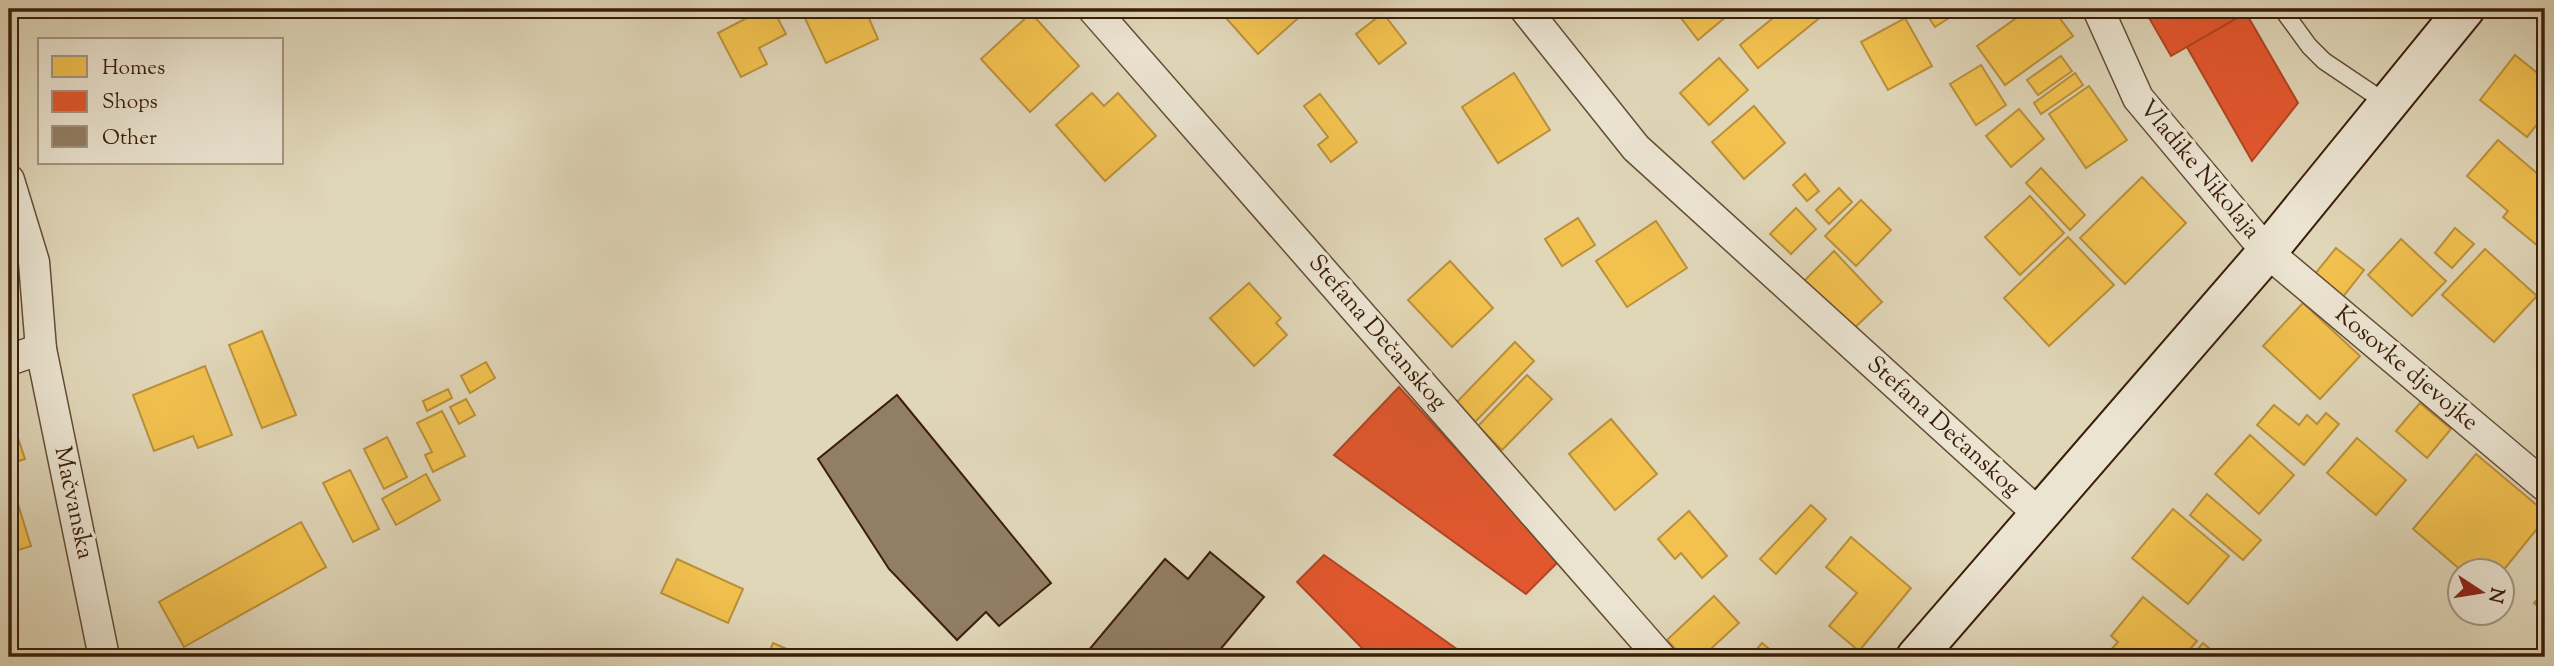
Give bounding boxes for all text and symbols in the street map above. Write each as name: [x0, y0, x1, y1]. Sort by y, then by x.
legend: [38, 38, 284, 164]
text: Homes: [102, 54, 165, 84]
text: Shops: [102, 88, 158, 118]
street label: Vladike Nikolaja: [2130, 93, 2268, 247]
text: Other: [102, 124, 157, 154]
street label: Stefana Dečanskog: [1300, 248, 1455, 419]
street label: Kosovke djevojke: [2327, 298, 2485, 440]
street label: Stefana Dečanskog: [1859, 349, 2028, 506]
street label: Mačvanska: [44, 444, 102, 562]
north arrow: [2446, 558, 2516, 628]
text: N: [2480, 585, 2510, 605]

